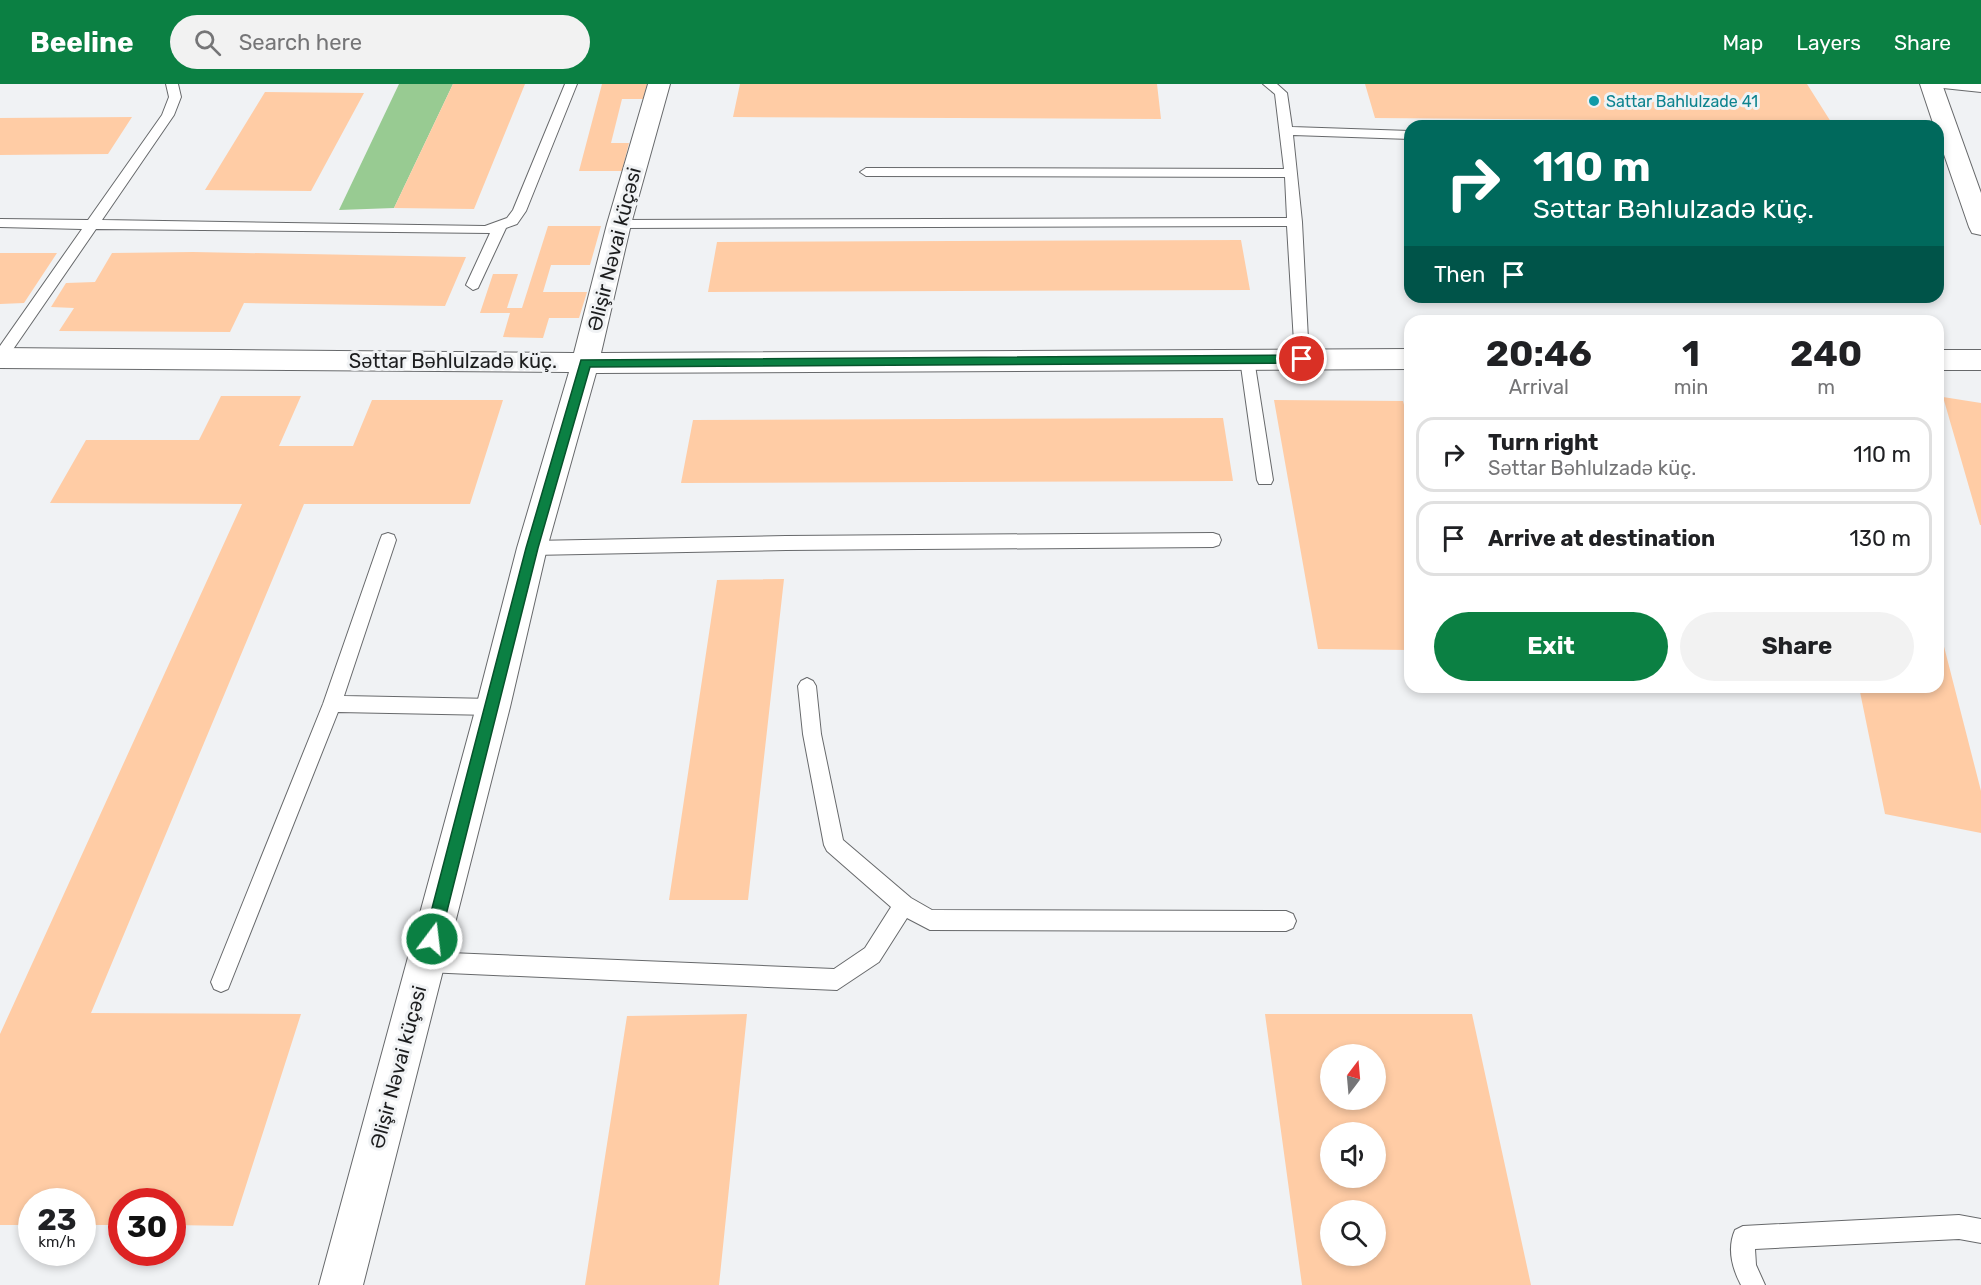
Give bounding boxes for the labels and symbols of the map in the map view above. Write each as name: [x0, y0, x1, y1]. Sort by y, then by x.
place label: Sattar Bahlulzade 41: [1606, 92, 1758, 111]
marker: Sattar Bahlulzade 41: [1587, 94, 1601, 108]
street label: Əlişir Nəvai küçəsi: [582, 165, 646, 333]
pin: [1276, 333, 1327, 384]
street label: Səttar Bəhlulzadə küç.: [349, 349, 557, 373]
position arrow: [400, 907, 464, 971]
street label: Əlişir Nəvai küçəsi: [365, 983, 431, 1151]
north arrow: [1320, 1044, 1386, 1110]
speed limit sign: 30: [108, 1188, 186, 1266]

